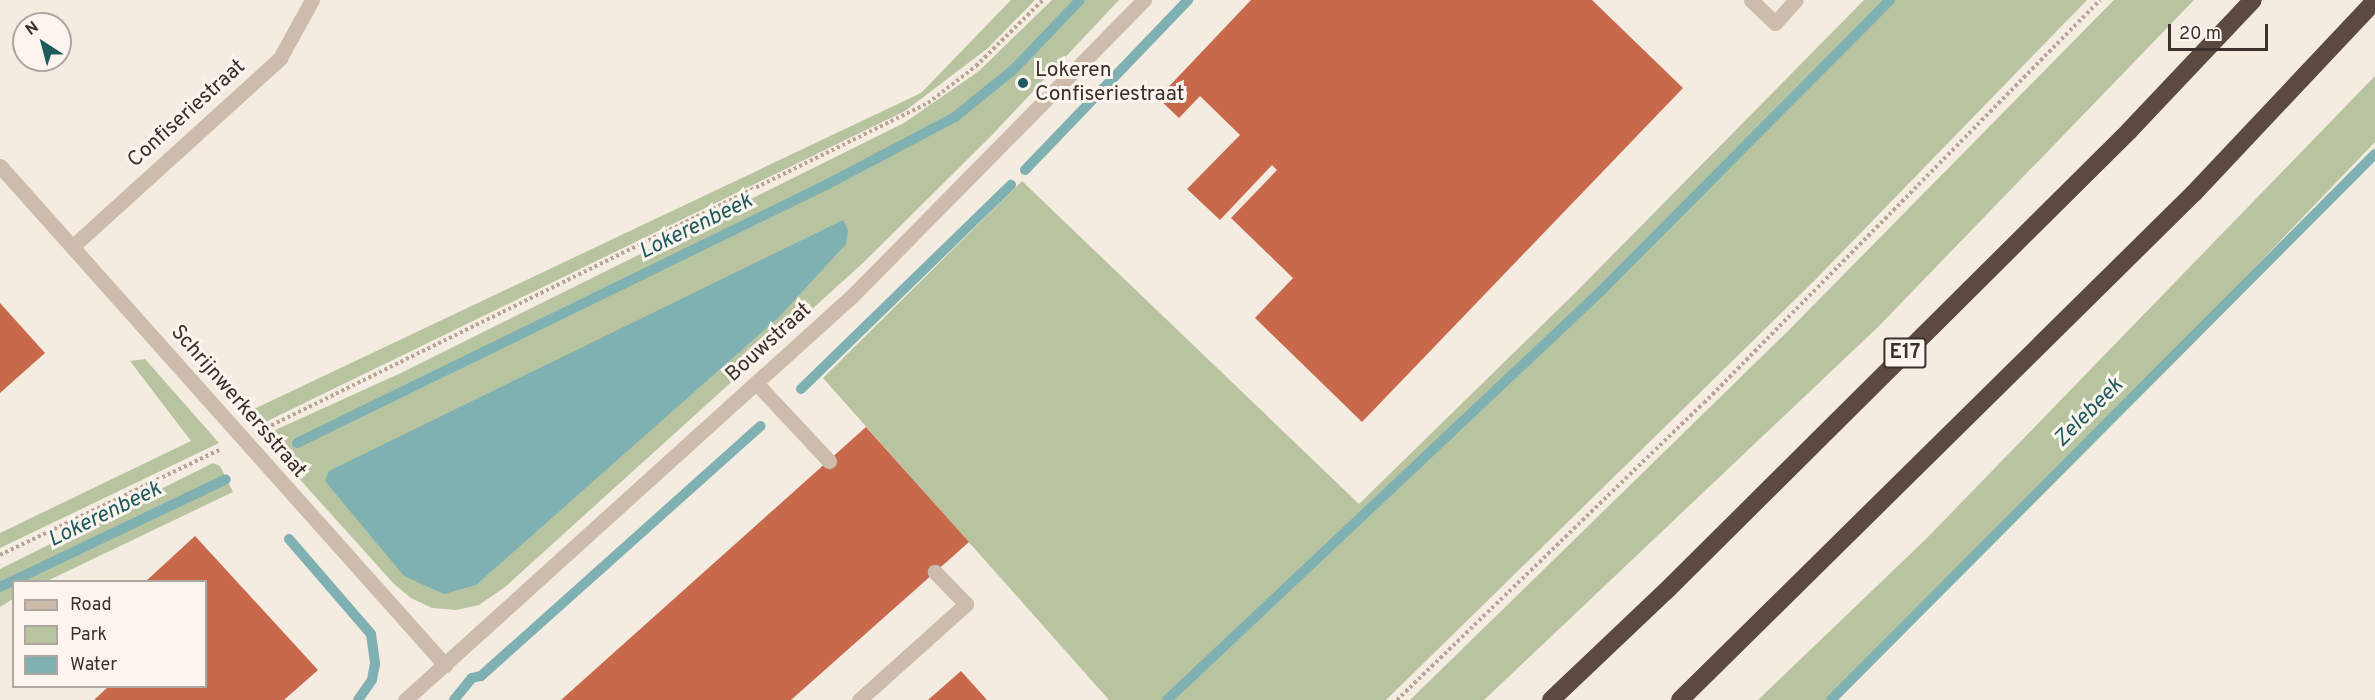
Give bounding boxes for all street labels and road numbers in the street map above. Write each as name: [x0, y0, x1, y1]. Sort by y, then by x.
street label: Confiseriestraat: [123, 55, 251, 173]
street label: Bouwstraat: [721, 298, 817, 388]
street label: Schrijnwerkersstraat: [165, 320, 311, 484]
road number: E17: [1882, 336, 1928, 370]

